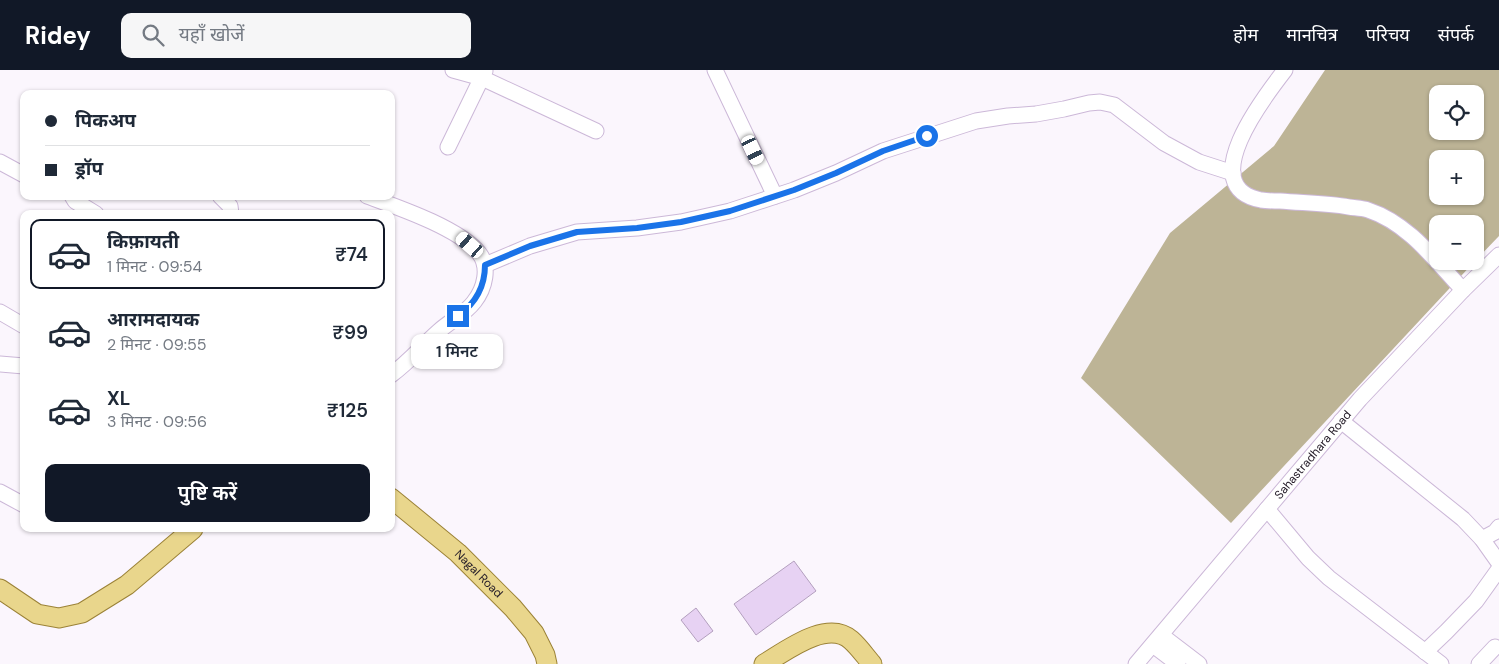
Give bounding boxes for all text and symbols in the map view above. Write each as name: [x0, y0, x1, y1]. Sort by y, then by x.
search box: [121, 13, 471, 58]
text: Ridey: [25, 20, 91, 51]
icon: search: [139, 21, 167, 49]
text: यहाँ खोजें: [179, 22, 244, 47]
text: होम: [1233, 23, 1258, 47]
text: मानचित्र: [1286, 23, 1338, 47]
text: परिचय: [1366, 23, 1410, 47]
text: संपर्क: [1438, 23, 1474, 47]
map controls: [1429, 85, 1484, 270]
button: locate: [1429, 85, 1484, 140]
text: पिकअप: [75, 108, 136, 133]
route start: [916, 125, 938, 147]
car: [739, 133, 766, 167]
button: +: [1429, 150, 1484, 205]
text: ड्रॉप: [75, 156, 103, 181]
button: −: [1429, 215, 1484, 270]
text: किफ़ायती: [107, 229, 179, 254]
car: [453, 229, 486, 261]
icon: car: [47, 232, 92, 277]
text: ₹74: [335, 242, 368, 267]
text: 1 मिनट · 09:54: [107, 256, 202, 277]
route end: [447, 305, 469, 327]
text: आरामदायक: [107, 307, 199, 332]
icon: car: [47, 310, 92, 355]
text: ₹99: [332, 320, 368, 345]
text: 2 मिनट · 09:55: [107, 334, 207, 355]
callout: 1 मिनट: [412, 334, 504, 368]
text: 1 मिनट: [436, 341, 478, 362]
text: XL: [107, 386, 130, 411]
icon: car: [47, 388, 92, 433]
text: ₹125: [327, 398, 368, 423]
street label: Sahastradhara Road: [1271, 407, 1355, 502]
text: 3 मिनट · 09:56: [107, 411, 207, 432]
button: पुष्टि करें: [45, 464, 370, 522]
street label: Nagal Road: [451, 546, 506, 601]

